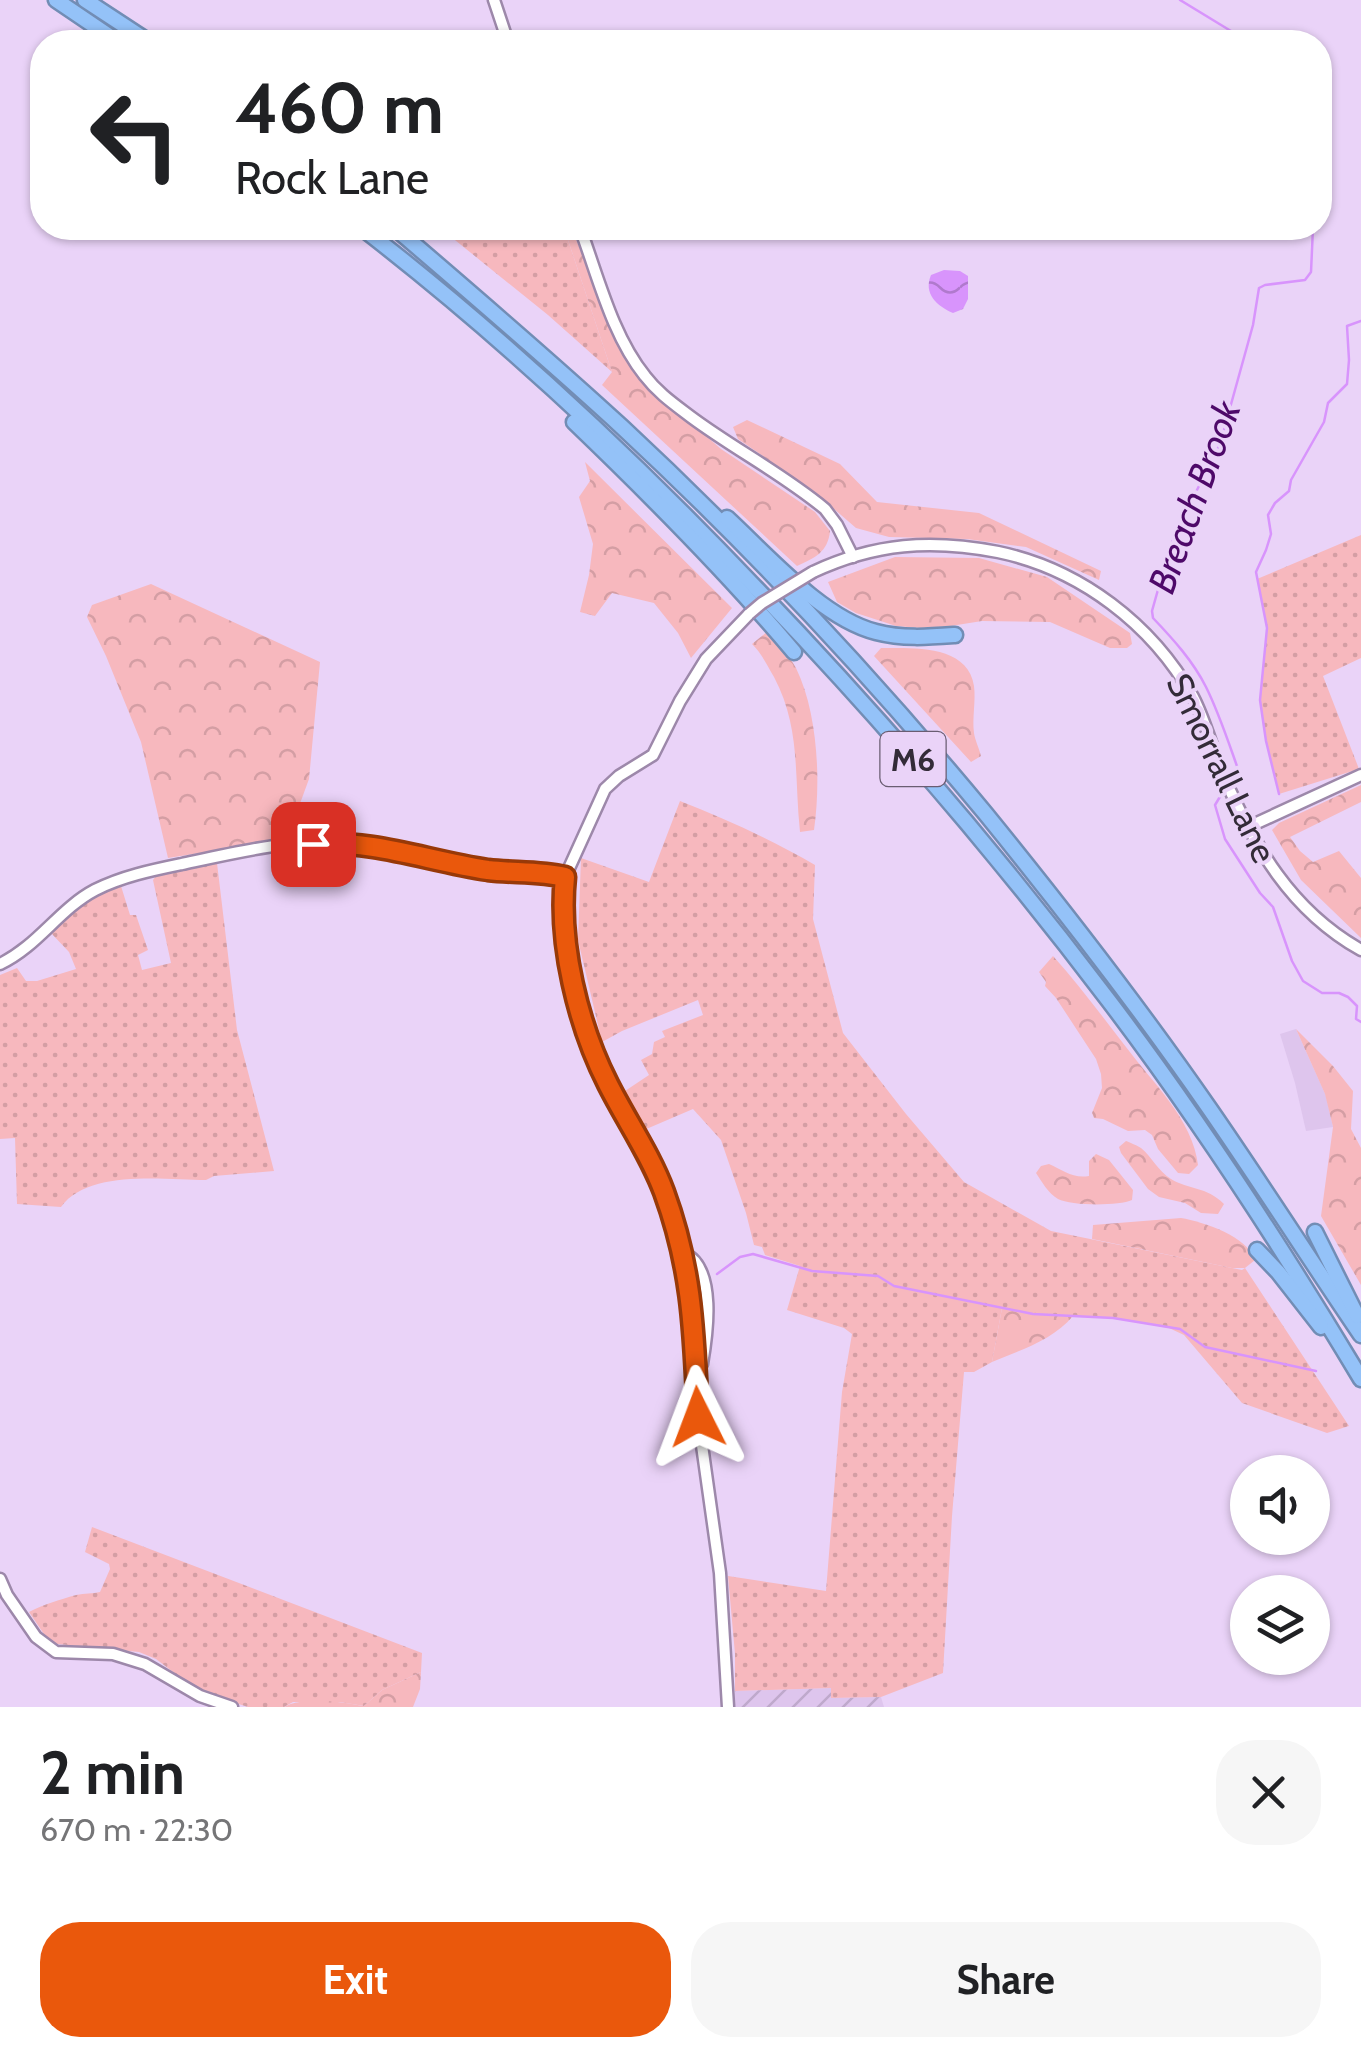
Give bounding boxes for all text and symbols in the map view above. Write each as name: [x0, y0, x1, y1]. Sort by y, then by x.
text: 460 m: [235, 65, 444, 151]
icon: left: [70, 70, 200, 200]
text: Rock Lane: [235, 151, 429, 205]
water label: Breach Brook: [1138, 393, 1251, 600]
street label: Smorrall Lane: [1158, 666, 1286, 870]
road number: M6: [880, 732, 946, 786]
pin: [271, 802, 356, 887]
icon: arrive: [286, 817, 341, 872]
position arrow: [646, 1365, 750, 1469]
map controls: [1230, 1455, 1330, 1675]
button: sound: [1230, 1455, 1330, 1555]
button: layers: [1230, 1575, 1330, 1675]
text: 2 min: [40, 1736, 185, 1809]
button: close: [1216, 1740, 1321, 1845]
text: 670 m · 22:30: [40, 1810, 233, 1849]
button: Exit: [40, 1922, 671, 2037]
button: Share: [691, 1922, 1321, 2037]

